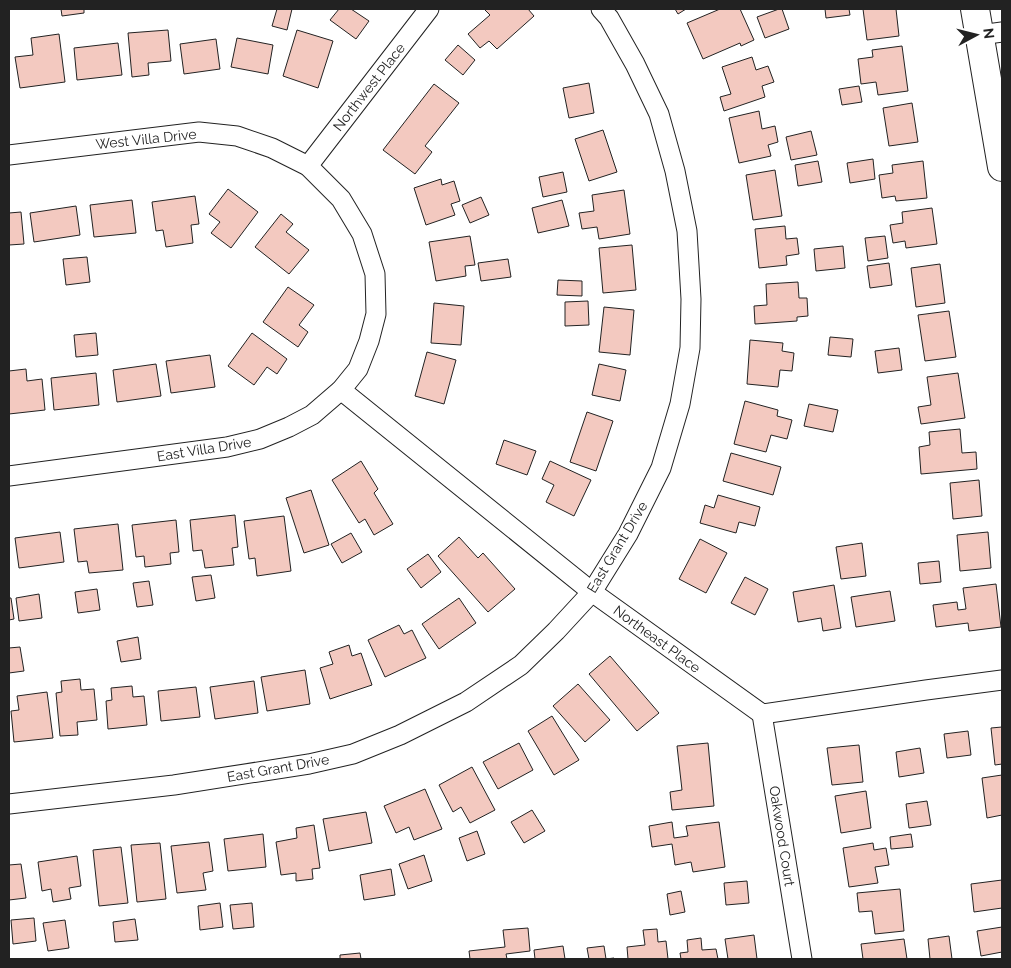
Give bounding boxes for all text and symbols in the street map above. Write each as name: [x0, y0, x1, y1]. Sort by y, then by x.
north arrow: [951, 10, 1001, 60]
text: N: [980, 27, 997, 40]
street label: Northwest Place: [330, 40, 408, 134]
street label: West Villa Drive: [95, 126, 197, 152]
street label: East Villa Drive: [156, 434, 252, 464]
street label: East Grant Drive: [584, 499, 650, 595]
street label: Northeast Place: [610, 602, 704, 676]
street label: East Grant Drive: [226, 751, 330, 785]
street label: Oakwood Court: [766, 785, 798, 888]

